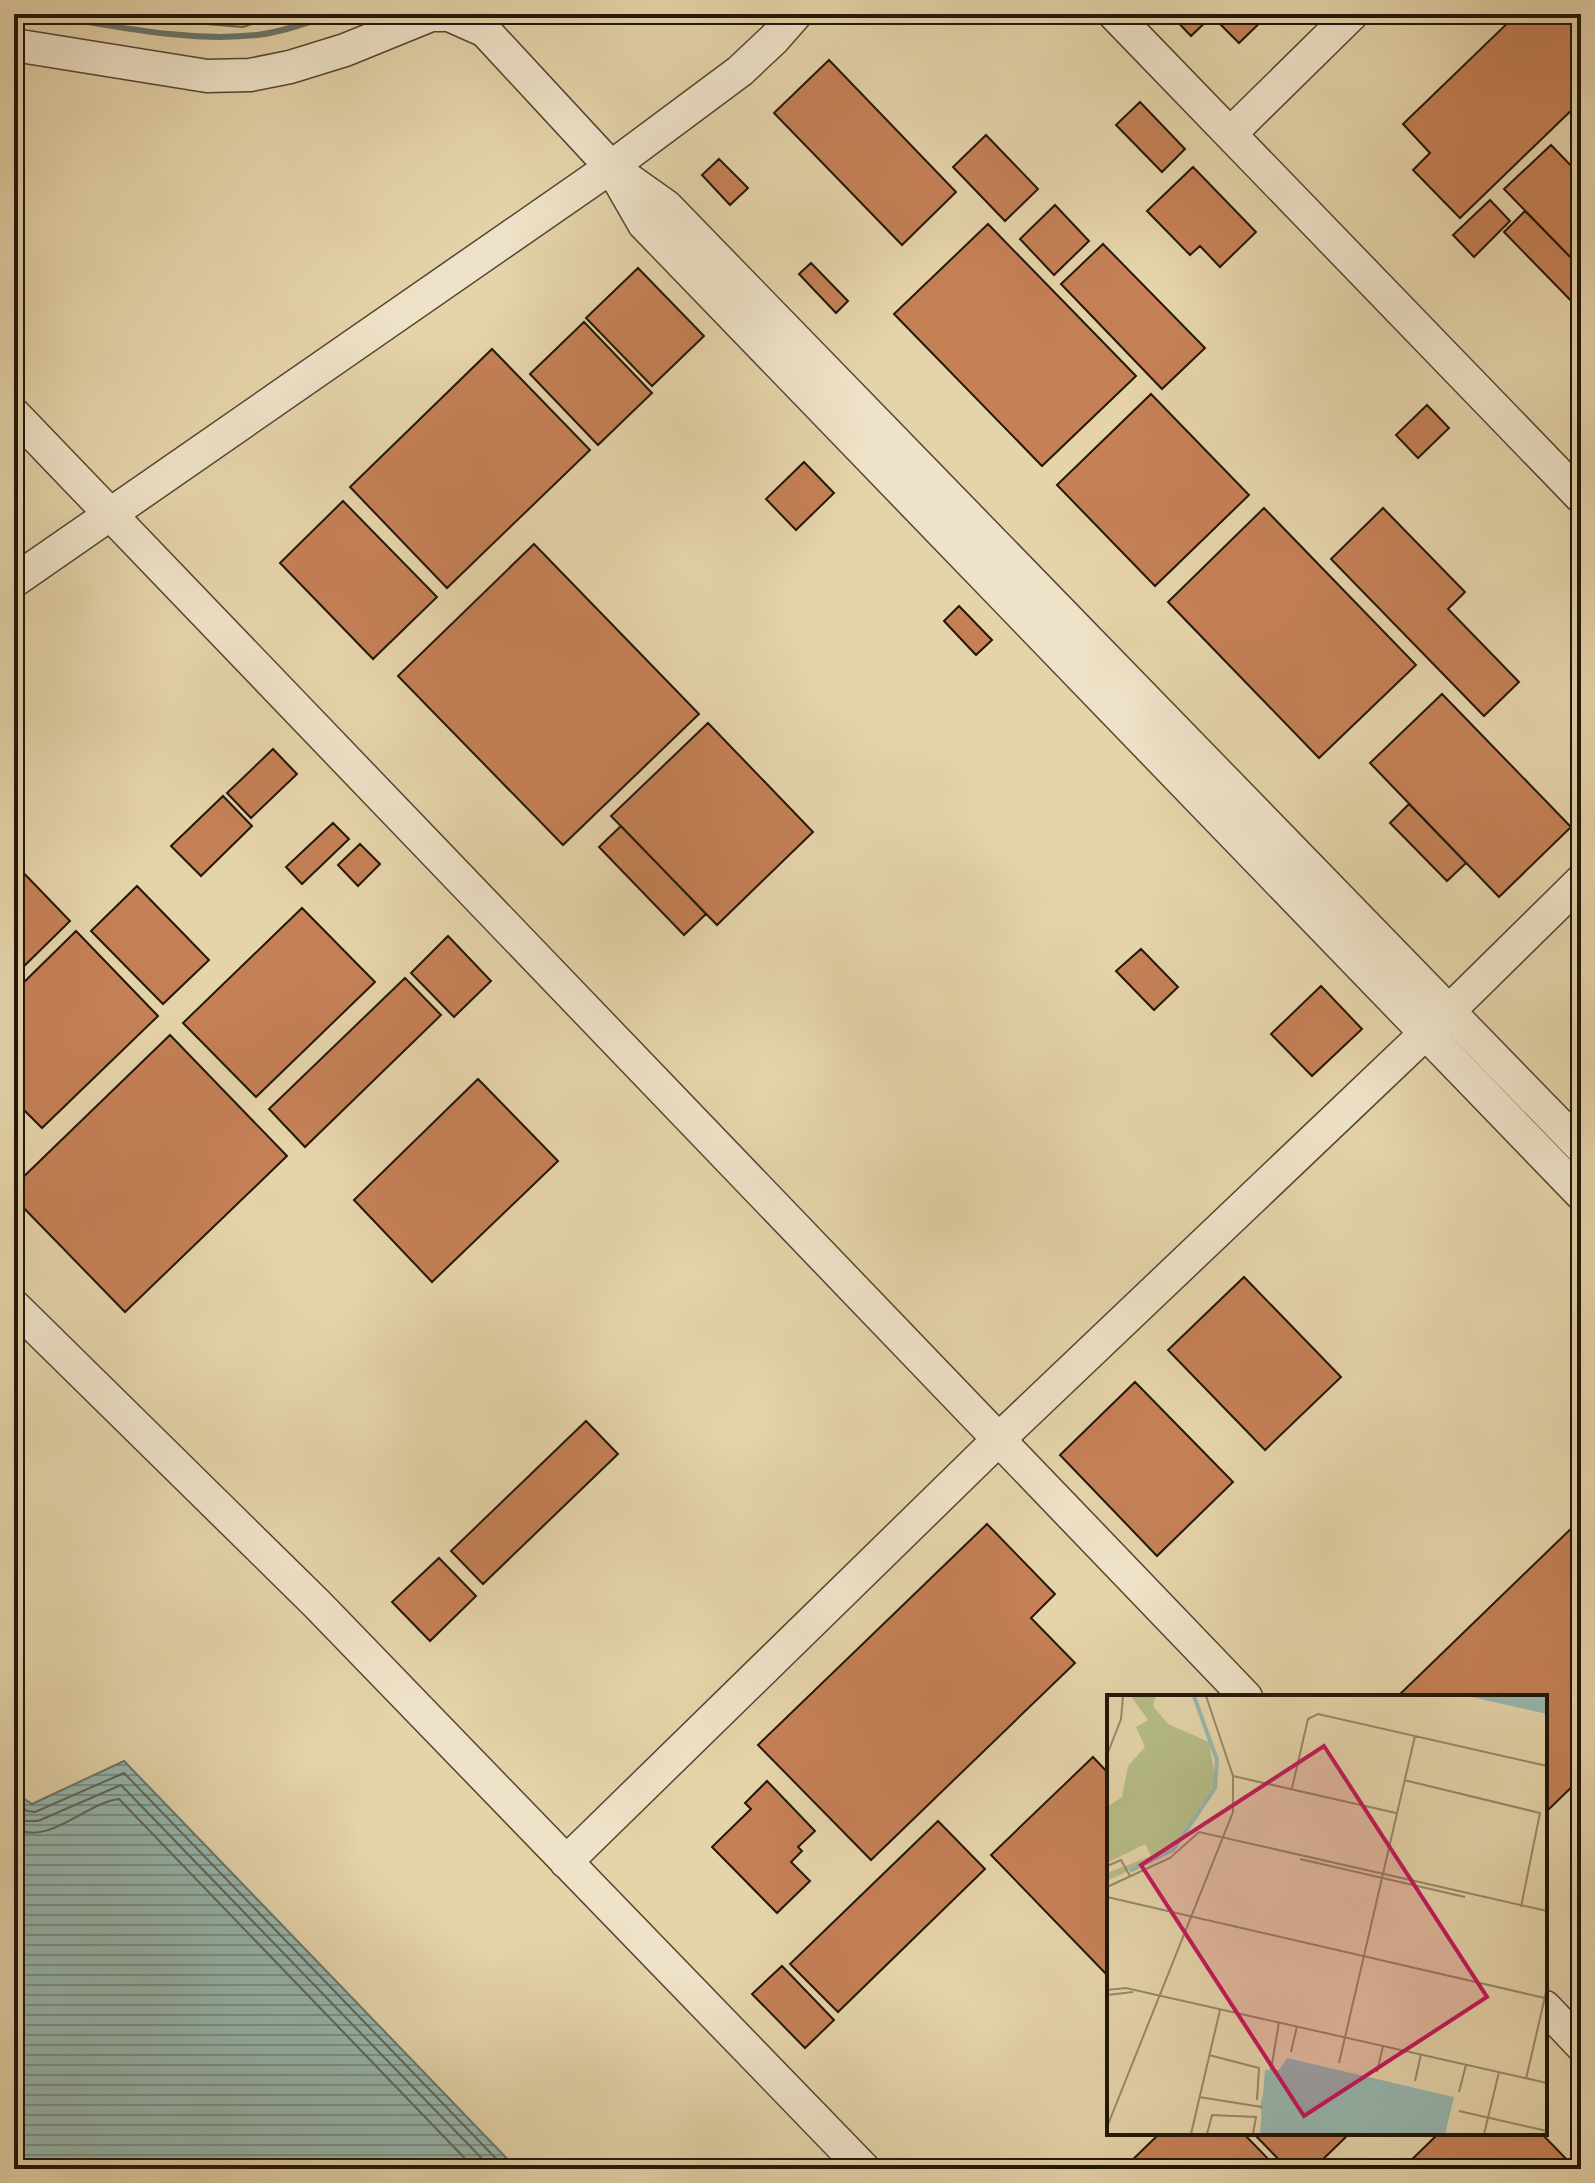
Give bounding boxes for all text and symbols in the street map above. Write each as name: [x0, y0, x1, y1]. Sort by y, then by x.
inset map: [1107, 1695, 1547, 2135]

